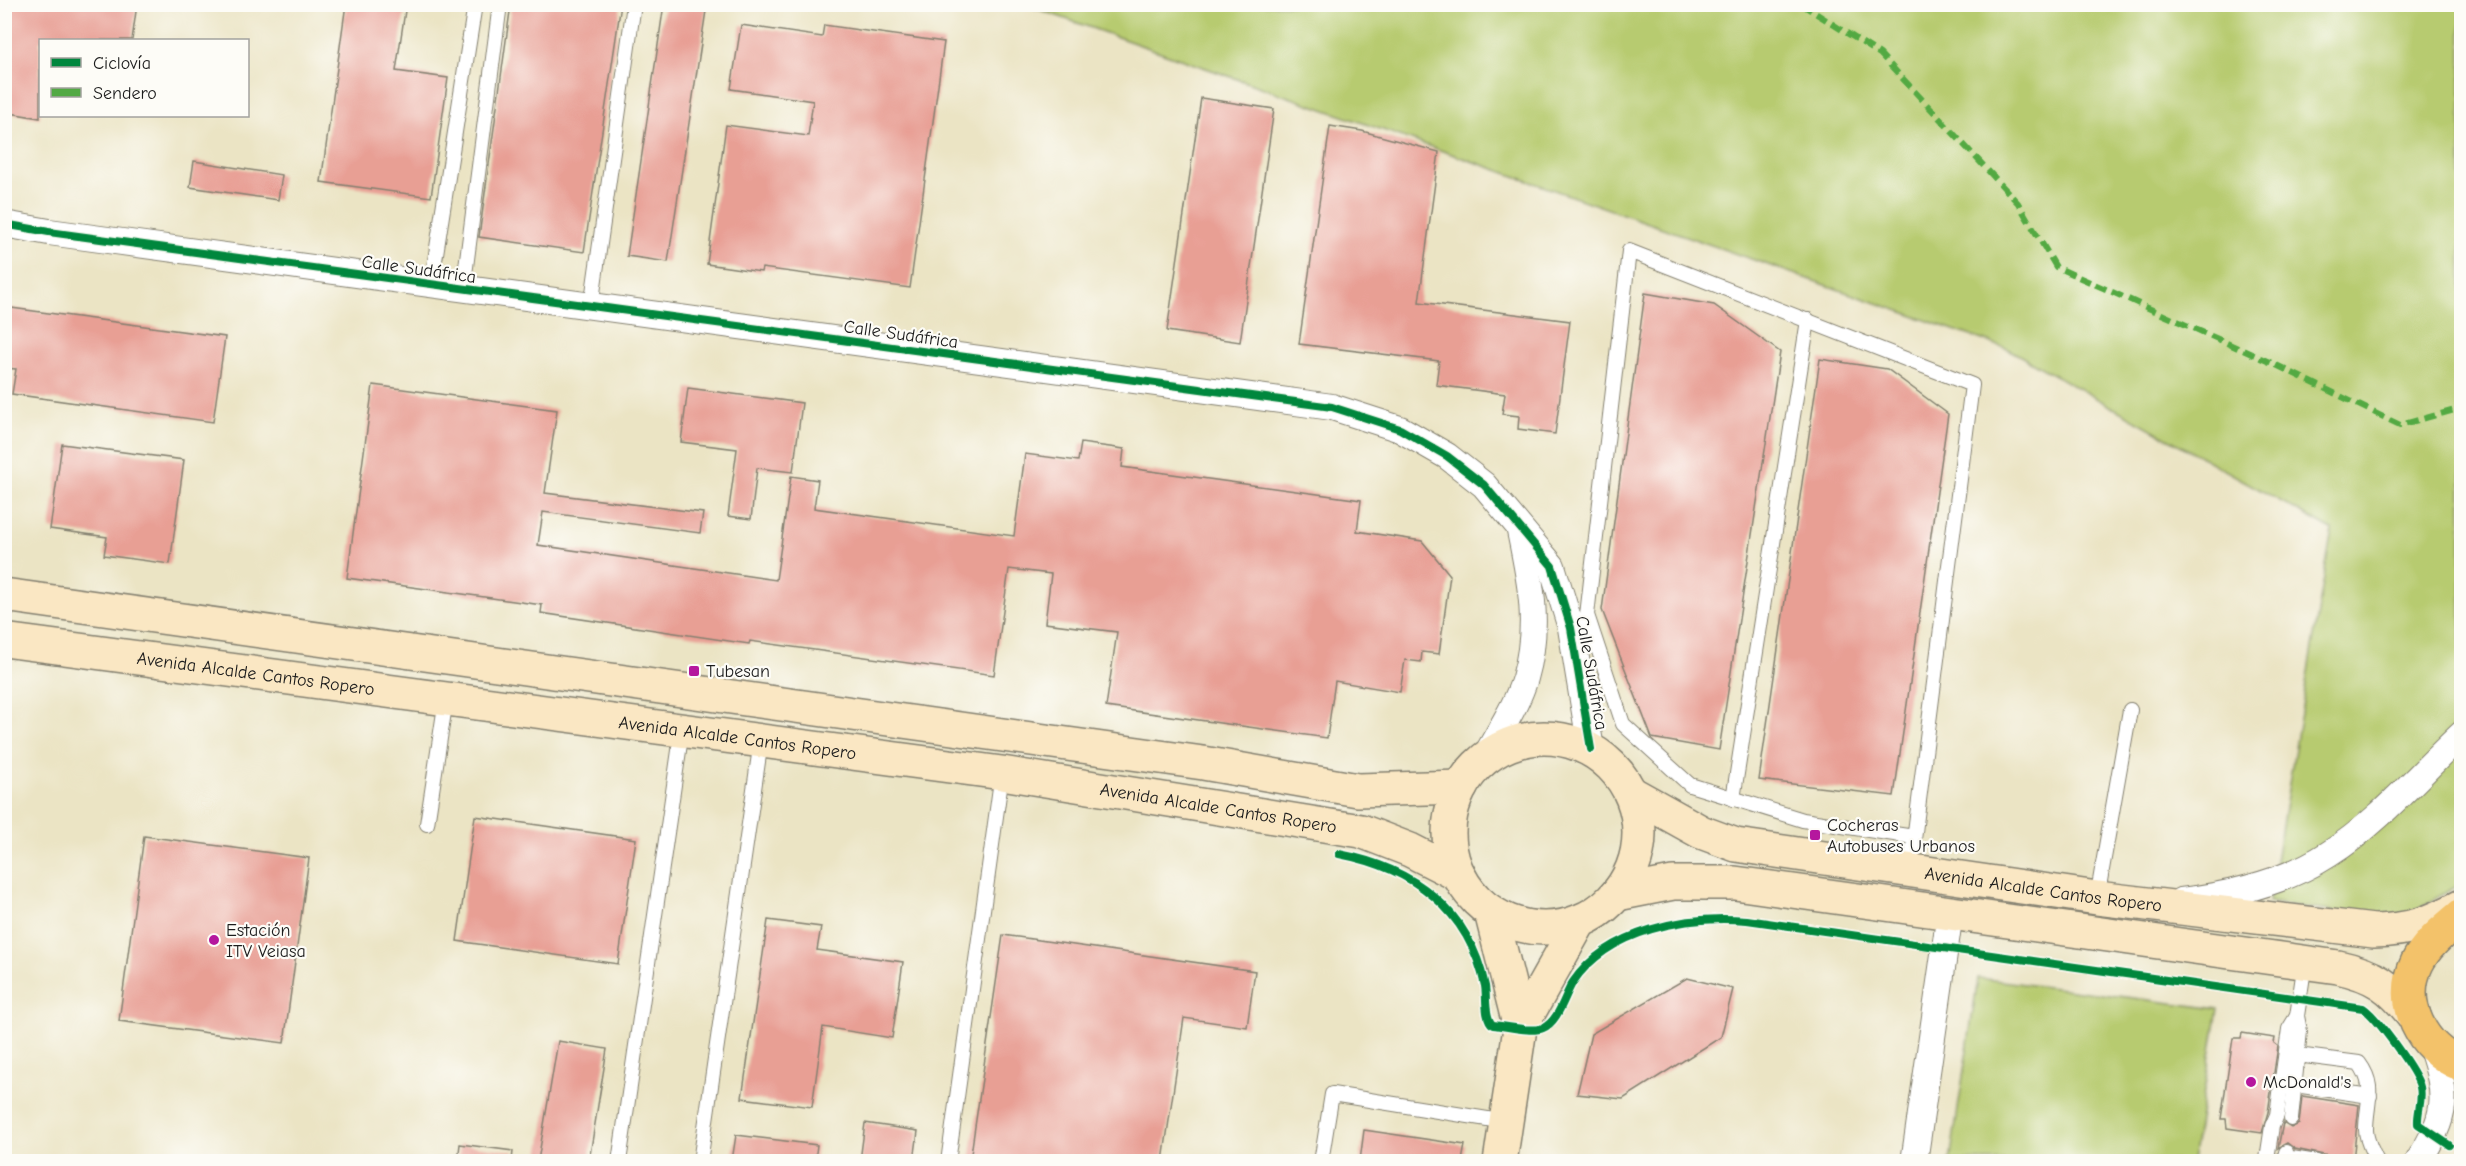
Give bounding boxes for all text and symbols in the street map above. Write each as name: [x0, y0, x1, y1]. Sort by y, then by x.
legend: [39, 39, 249, 117]
text: Ciclovía: [93, 53, 151, 74]
text: Sendero: [93, 83, 157, 104]
street label: Calle Sudáfrica: [360, 251, 478, 288]
street label: Calle Sudáfrica: [842, 316, 960, 353]
street label: Calle Sudáfrica: [1571, 614, 1612, 732]
street label: Avenida Alcalde Cantos Ropero: [136, 648, 376, 700]
place label: Tubesan: [706, 661, 770, 682]
marker: Tubesan: [687, 664, 701, 678]
street label: Avenida Alcalde Cantos Ropero: [617, 712, 858, 764]
street label: Avenida Alcalde Cantos Ropero: [1098, 779, 1338, 838]
place label: Cocheras Autobuses Urbanos: [1827, 815, 1975, 857]
marker: Cocheras Autobuses Urbanos: [1808, 828, 1822, 842]
street label: Avenida Alcalde Cantos Ropero: [1923, 863, 2163, 917]
place label: Estación ITV Veiasa: [226, 920, 306, 962]
marker: Estación ITV Veiasa: [207, 933, 221, 947]
place label: McDonald's: [2263, 1072, 2351, 1093]
marker: McDonald's: [2244, 1075, 2258, 1089]

